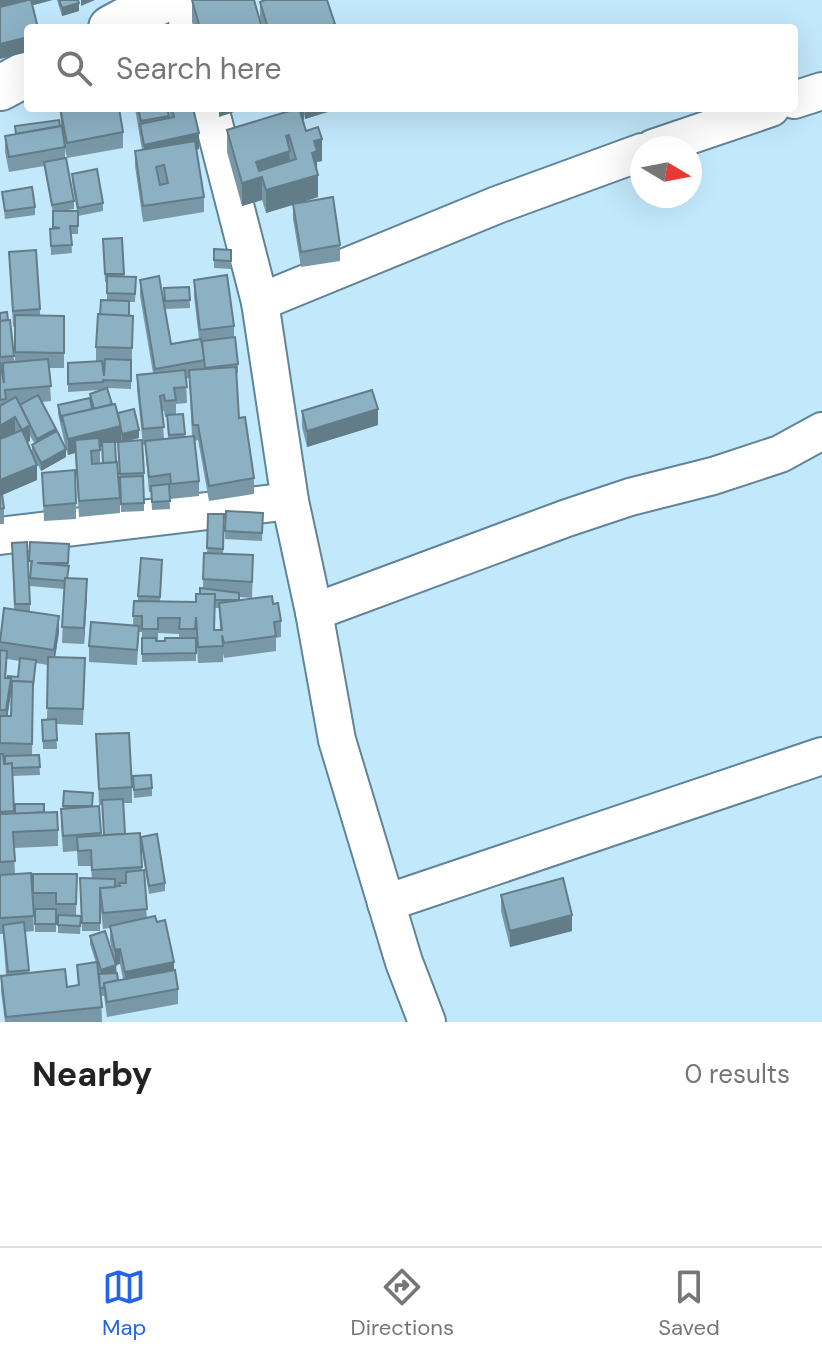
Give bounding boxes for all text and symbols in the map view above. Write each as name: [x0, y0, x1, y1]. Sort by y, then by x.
search box: [24, 24, 798, 112]
icon: search: [52, 46, 96, 90]
text: Search here: [116, 49, 282, 88]
north arrow: [630, 136, 702, 208]
text: Nearby: [32, 1052, 152, 1097]
text: 0 results: [684, 1057, 790, 1091]
tab: Map: [102, 1265, 146, 1342]
tab: Directions: [351, 1265, 454, 1342]
tab: Saved: [658, 1265, 720, 1342]

